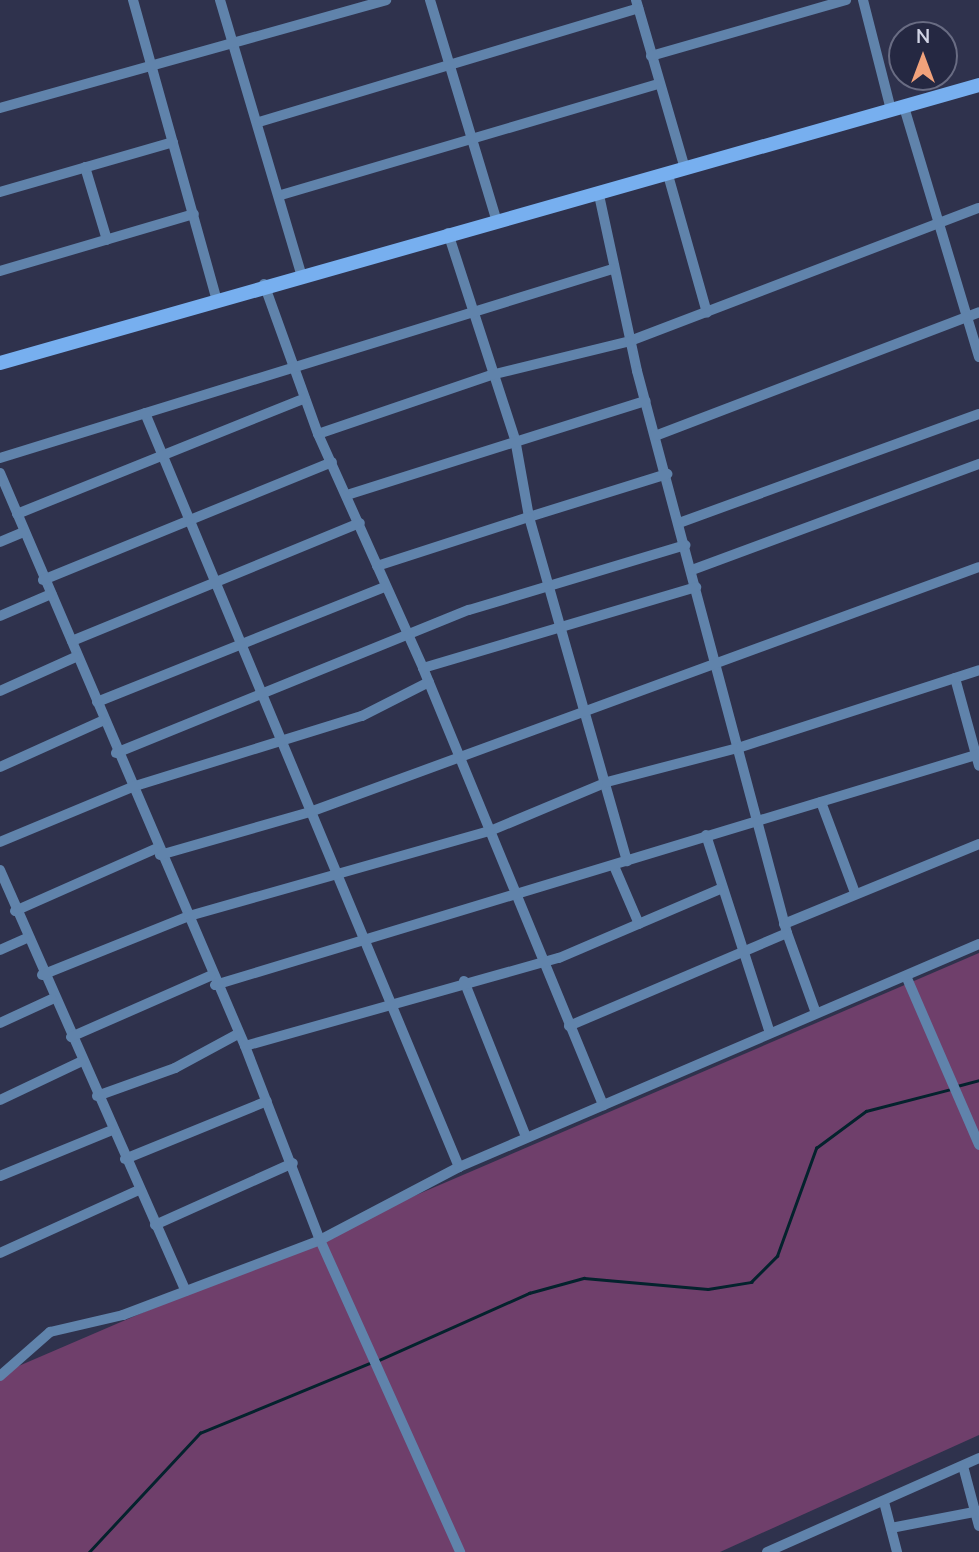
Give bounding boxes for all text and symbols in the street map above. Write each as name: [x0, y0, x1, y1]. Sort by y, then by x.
north arrow: [888, 21, 958, 91]
text: N: [916, 24, 930, 50]

